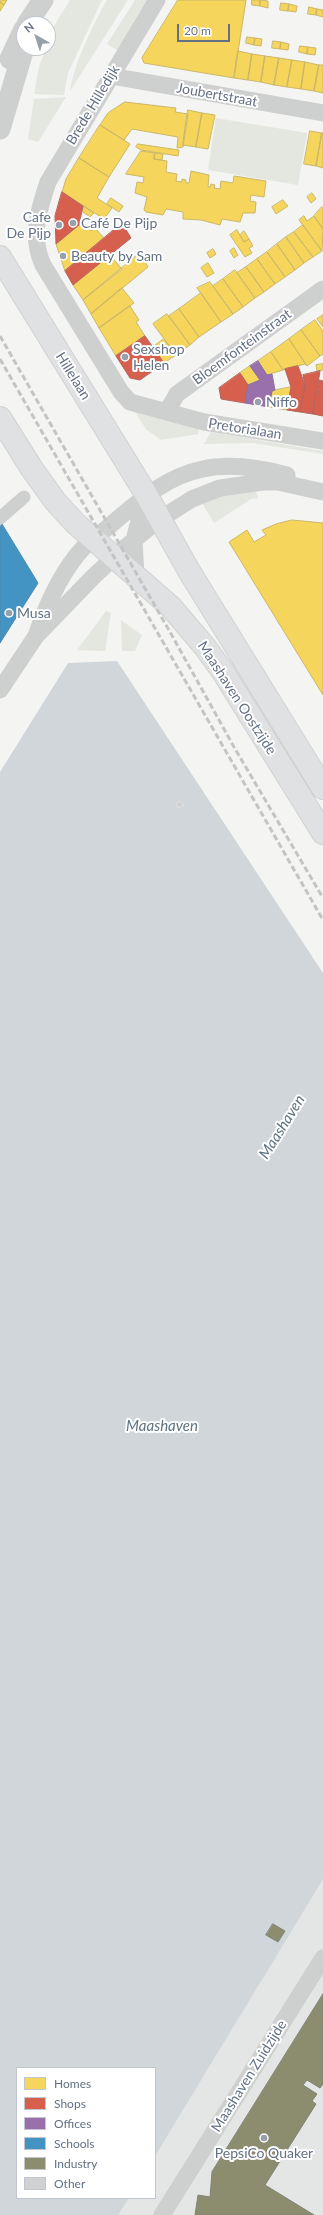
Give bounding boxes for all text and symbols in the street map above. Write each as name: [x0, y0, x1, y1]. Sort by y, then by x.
north arrow: [16, 16, 56, 56]
scale bar: [179, 16, 232, 42]
text: N: [21, 19, 36, 35]
text: 20 m: [184, 23, 211, 38]
street label: Brede Hilledijk: [63, 62, 123, 148]
street label: Joubertstraat: [175, 80, 259, 110]
place label: Cafe De Pijp: [7, 209, 51, 242]
place label: Café De Pijp: [81, 215, 157, 231]
marker: Café De Pijp: [68, 218, 78, 228]
marker: Cafe De Pijp: [54, 220, 64, 230]
place label: Beauty by Sam: [71, 248, 162, 264]
marker: Beauty by Sam: [58, 251, 68, 261]
street label: Bloemfonteinstraat: [189, 306, 295, 388]
place label: Sexshop Helen: [133, 341, 184, 374]
street label: Hillelaan: [52, 349, 94, 403]
marker: Sexshop Helen: [120, 352, 130, 362]
place label: Niffo: [266, 394, 297, 410]
marker: Niffo: [253, 397, 263, 407]
street label: Pretorialaan: [207, 415, 283, 443]
place label: Musa: [17, 605, 51, 621]
marker: Musa: [4, 608, 14, 618]
street label: Maashaven Oostzijde: [194, 638, 280, 758]
water label: Maashaven: [255, 1092, 309, 1162]
water label: Maashaven: [126, 1417, 198, 1435]
street label: Maashaven Zuidzijde: [208, 2017, 290, 2135]
legend: [16, 2067, 156, 2199]
text: Homes: [54, 2076, 91, 2091]
text: Shops: [54, 2096, 86, 2111]
text: Offices: [54, 2116, 91, 2131]
marker: PepsiCo Quaker: [259, 2133, 269, 2143]
text: Schools: [54, 2136, 95, 2151]
place label: PepsiCo Quaker: [215, 2145, 313, 2161]
text: Industry: [54, 2156, 97, 2171]
text: Other: [54, 2176, 85, 2191]

